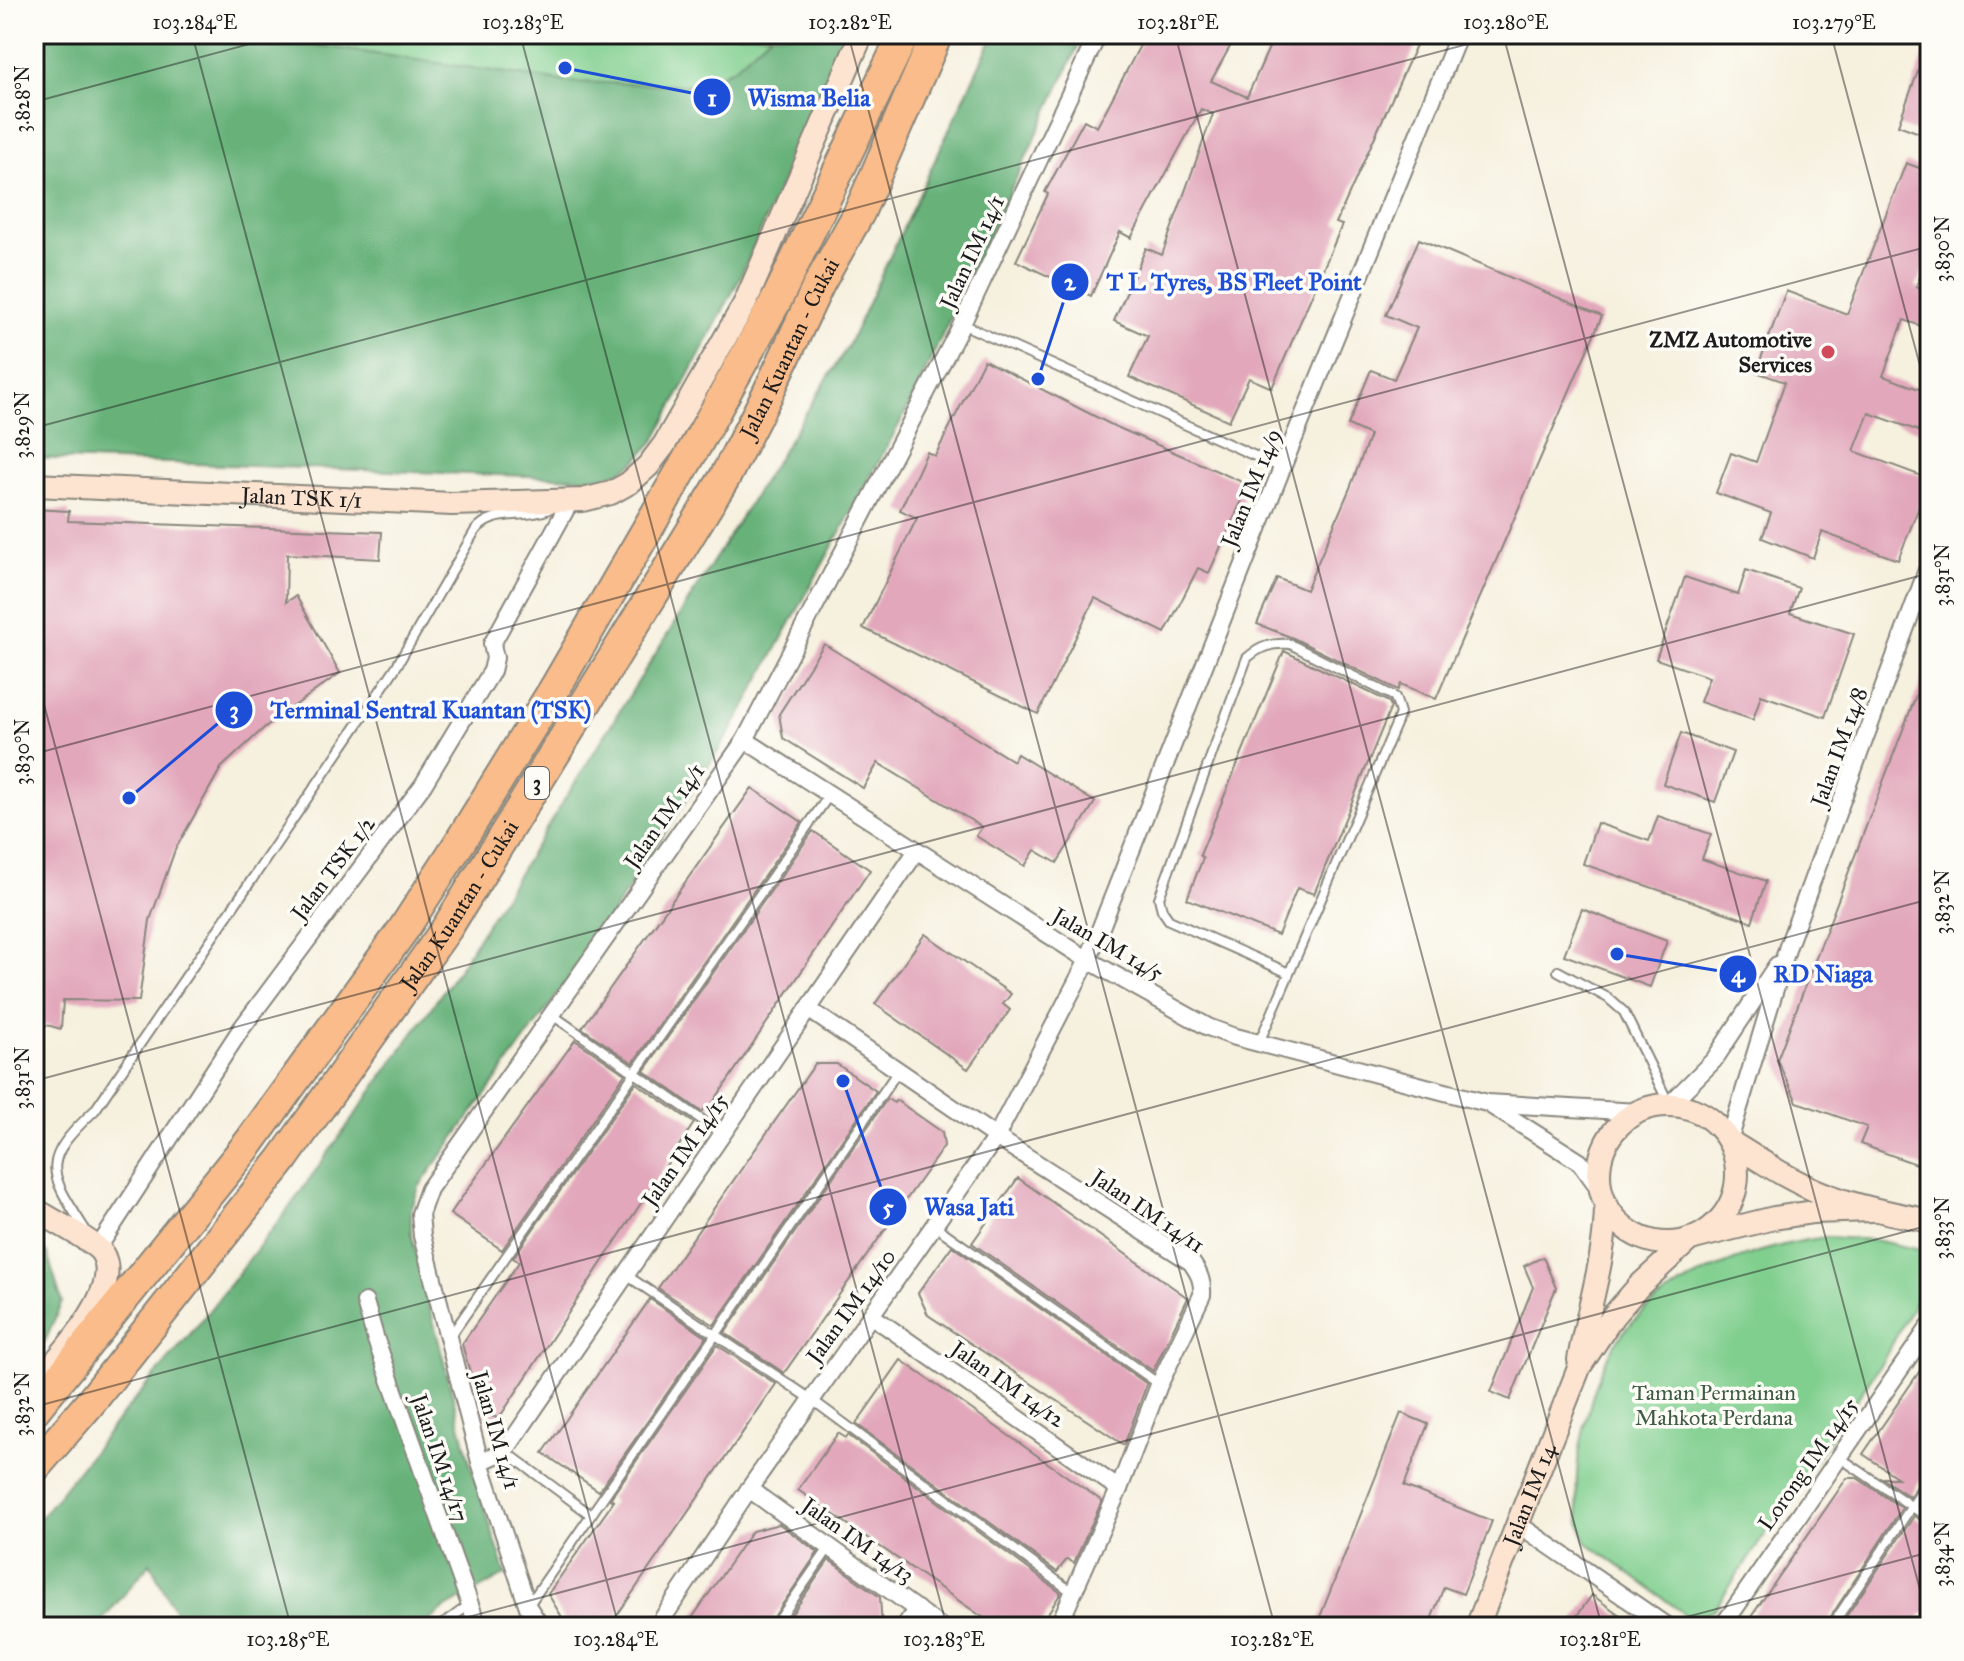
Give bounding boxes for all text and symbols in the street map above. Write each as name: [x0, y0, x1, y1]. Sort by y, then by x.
text: 103.284°E: [153, 10, 237, 34]
text: 103.283°E: [482, 10, 564, 34]
text: 103.282°E: [808, 10, 892, 34]
text: 103.281°E: [1137, 10, 1219, 34]
text: 103.280°E: [1463, 10, 1549, 34]
text: 103.279°E: [1792, 10, 1876, 34]
text: 3.828°N: [10, 65, 34, 133]
callout: Wisma Belia: [692, 73, 886, 121]
text: 1: [707, 83, 717, 113]
text: Wisma Belia: [748, 83, 871, 113]
street label: Jalan IM 14/1: [933, 191, 1010, 315]
text: 3.830°N: [1930, 216, 1954, 282]
street label: Jalan Kuantan - Cukai: [733, 253, 845, 445]
callout: T L Tyres, BS Fleet Point: [1050, 258, 1377, 306]
text: 2: [1064, 267, 1077, 297]
text: T L Tyres, BS Fleet Point: [1105, 267, 1362, 297]
place label: ZMZ Automotive Services: [1649, 326, 1812, 378]
marker: ZMZ Automotive Services: [1819, 343, 1837, 361]
text: 3.829°N: [10, 391, 34, 459]
street label: Jalan IM 14/9: [1214, 425, 1287, 553]
street label: Jalan TSK 1/1: [239, 481, 363, 513]
text: 3.831°N: [1930, 544, 1954, 606]
street label: Jalan IM 14/8: [1804, 684, 1873, 812]
callout: Terminal Sentral Kuantan (TSK): [214, 686, 607, 734]
text: 3: [229, 695, 239, 725]
text: Terminal Sentral Kuantan (TSK): [270, 695, 592, 725]
text: 3.830°N: [10, 719, 34, 785]
street label: Jalan IM 14/1: [617, 758, 710, 875]
road number: 3: [525, 767, 549, 799]
street label: Jalan TSK 1/2: [284, 811, 381, 927]
street label: Jalan Kuantan - Cukai: [393, 815, 524, 997]
text: 3.832°N: [1930, 870, 1954, 934]
street label: Jalan IM 14/5: [1046, 900, 1168, 987]
callout: RD Niaga: [1718, 950, 1889, 998]
text: 4: [1731, 959, 1746, 989]
text: RD Niaga: [1773, 959, 1874, 989]
text: 3.831°N: [10, 1047, 34, 1109]
street label: Jalan IM 14/15: [635, 1088, 734, 1213]
street label: Jalan IM 14/11: [1085, 1162, 1210, 1259]
callout: Wasa Jati: [868, 1183, 1030, 1231]
text: 5: [882, 1192, 894, 1222]
text: Wasa Jati: [924, 1192, 1014, 1222]
text: 3.833°N: [1930, 1196, 1954, 1260]
street label: Jalan IM 14/10: [799, 1244, 901, 1370]
street label: Jalan IM 14/12: [944, 1334, 1070, 1433]
street label: Jalan IM 14/1: [466, 1366, 526, 1492]
text: 3.832°N: [10, 1372, 34, 1436]
park label: Taman Permainan Mahkota Perdana: [1632, 1379, 1796, 1431]
street label: Jalan IM 14/17: [405, 1389, 475, 1526]
street label: Lorong IM 14/15: [1752, 1392, 1864, 1536]
street label: Jalan IM 14: [1496, 1439, 1562, 1552]
street label: Jalan IM 14/13: [795, 1490, 919, 1589]
text: 3.834°N: [1930, 1521, 1954, 1587]
text: 103.285°E: [247, 1627, 329, 1651]
text: 103.284°E: [574, 1627, 658, 1651]
text: 103.283°E: [903, 1627, 985, 1651]
text: 103.282°E: [1230, 1627, 1314, 1651]
text: 103.281°E: [1559, 1627, 1641, 1651]

